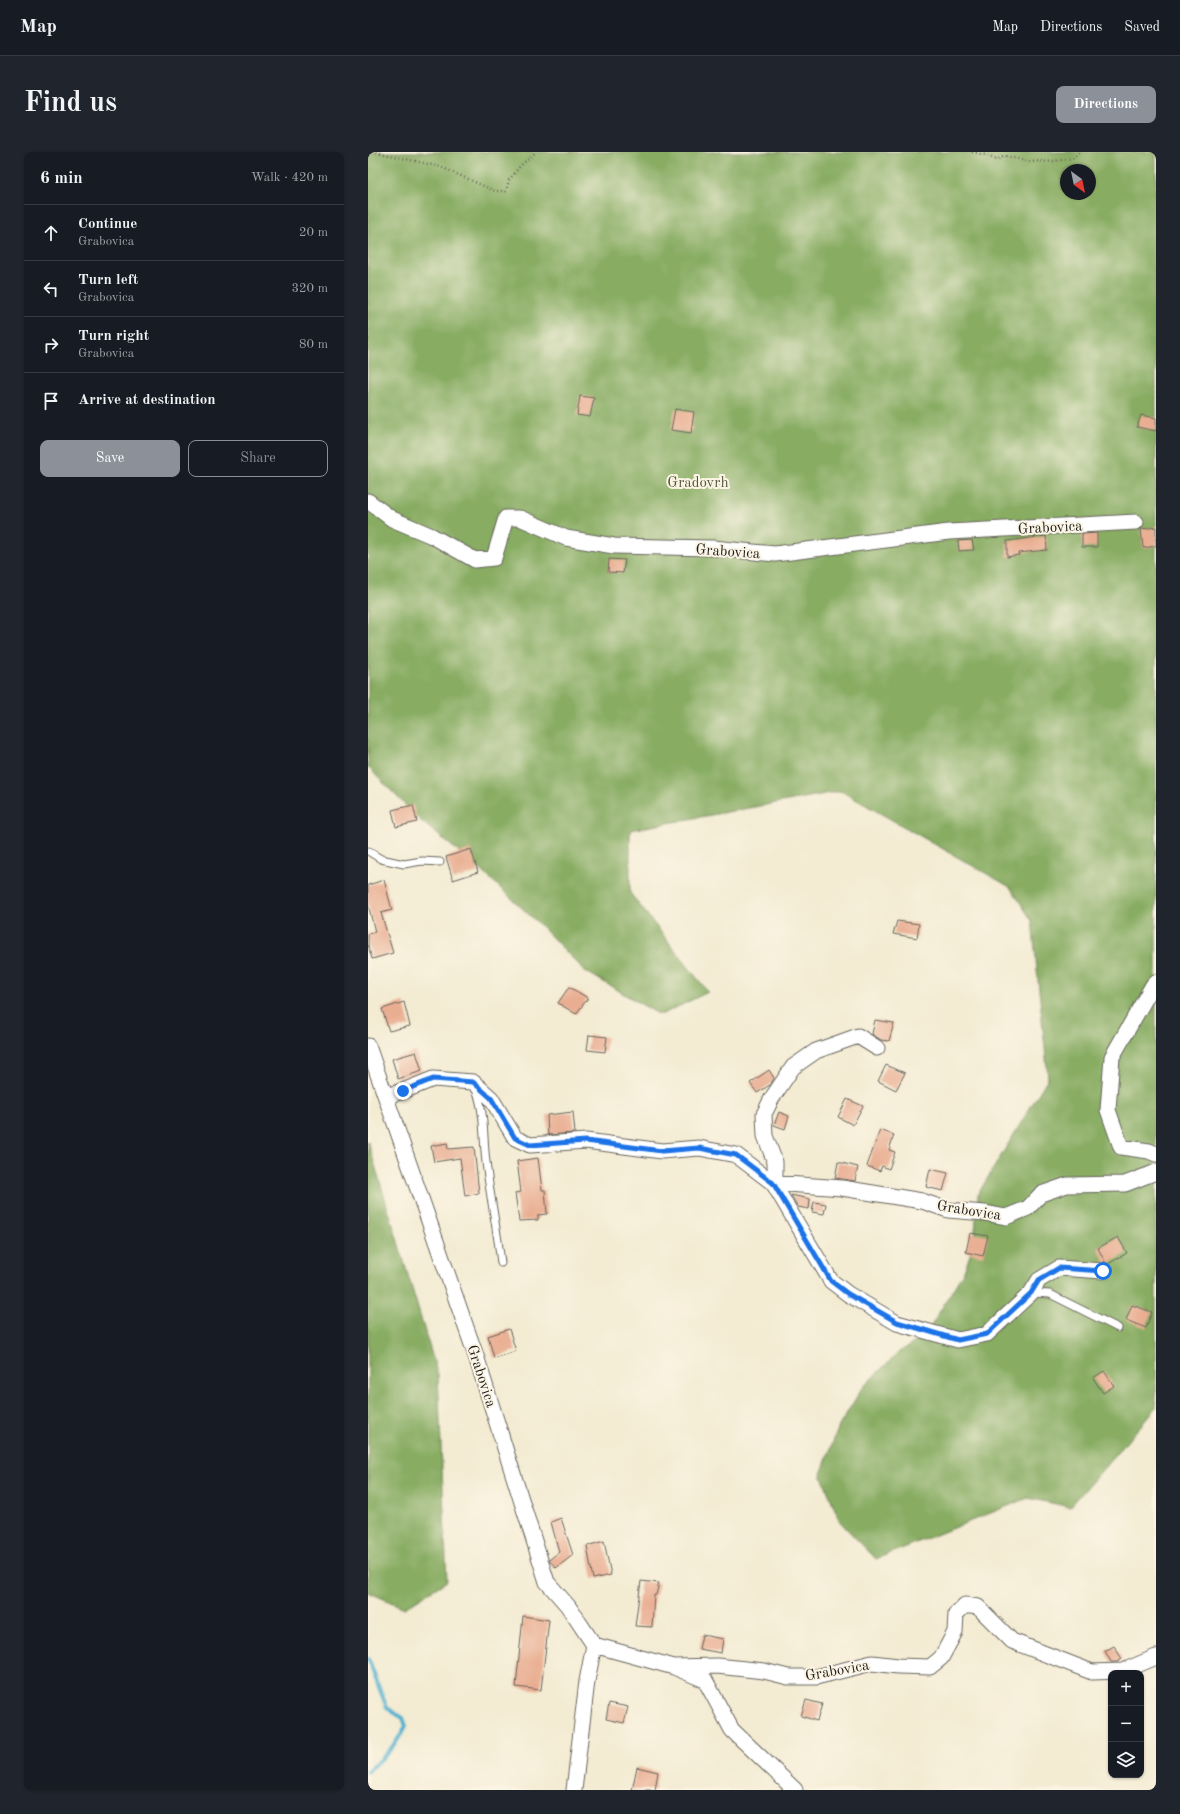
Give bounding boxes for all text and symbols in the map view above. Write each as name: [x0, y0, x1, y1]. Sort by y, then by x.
text: Map: [20, 18, 57, 37]
text: Map: [992, 20, 1018, 34]
text: Directions: [1040, 20, 1102, 34]
text: Saved: [1124, 20, 1160, 34]
button: Directions: [1056, 86, 1156, 123]
text: Find us: [24, 90, 117, 118]
north arrow: [1060, 164, 1096, 200]
text: 6 min: [40, 170, 83, 187]
text: Walk · 420 m: [251, 171, 328, 184]
text: Continue: [78, 217, 137, 232]
icon: ahead: [40, 222, 62, 244]
text: 20 m: [299, 226, 328, 239]
text: Grabovica: [78, 235, 134, 248]
text: Turn left: [78, 273, 138, 288]
icon: left: [40, 278, 62, 300]
text: 320 m: [291, 282, 328, 295]
text: Grabovica: [78, 291, 134, 304]
text: Turn right: [78, 329, 149, 344]
icon: right: [40, 334, 62, 356]
text: 80 m: [299, 338, 328, 351]
text: Grabovica: [78, 347, 134, 360]
icon: arrive: [40, 390, 62, 412]
text: Arrive at destination: [78, 393, 216, 408]
button: Save: [40, 440, 180, 477]
button: Share: [188, 440, 328, 477]
park label: Gradovrh: [667, 476, 729, 491]
street label: Grabovica: [1017, 519, 1083, 538]
street label: Grabovica: [695, 543, 761, 562]
route end: [394, 1082, 412, 1100]
street label: Grabovica: [936, 1199, 1003, 1224]
route start: [1094, 1262, 1112, 1280]
street label: Grabovica: [463, 1343, 498, 1410]
street label: Grabovica: [804, 1658, 871, 1684]
map controls: [1108, 1670, 1144, 1778]
button: +: [1108, 1670, 1144, 1706]
button: −: [1108, 1706, 1144, 1742]
button: layers: [1108, 1742, 1144, 1778]

